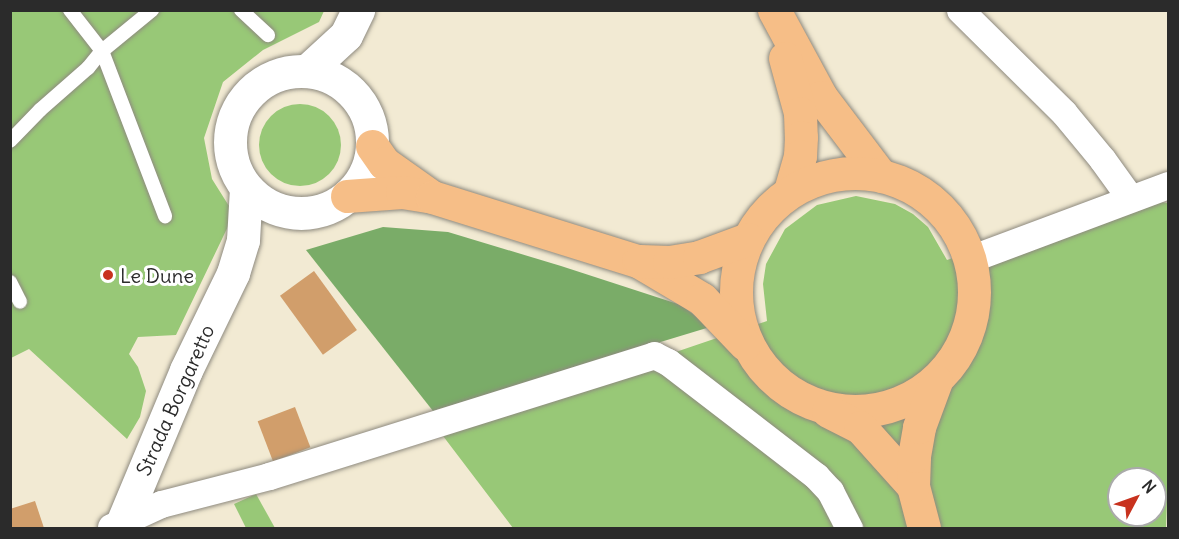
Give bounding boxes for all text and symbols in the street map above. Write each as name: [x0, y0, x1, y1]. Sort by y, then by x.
place label: Le Dune: [120, 263, 194, 287]
marker: Le Dune: [101, 268, 115, 282]
street label: Strada Borgaretto: [131, 321, 219, 479]
north arrow: [1107, 467, 1167, 527]
text: N: [1138, 476, 1160, 497]

